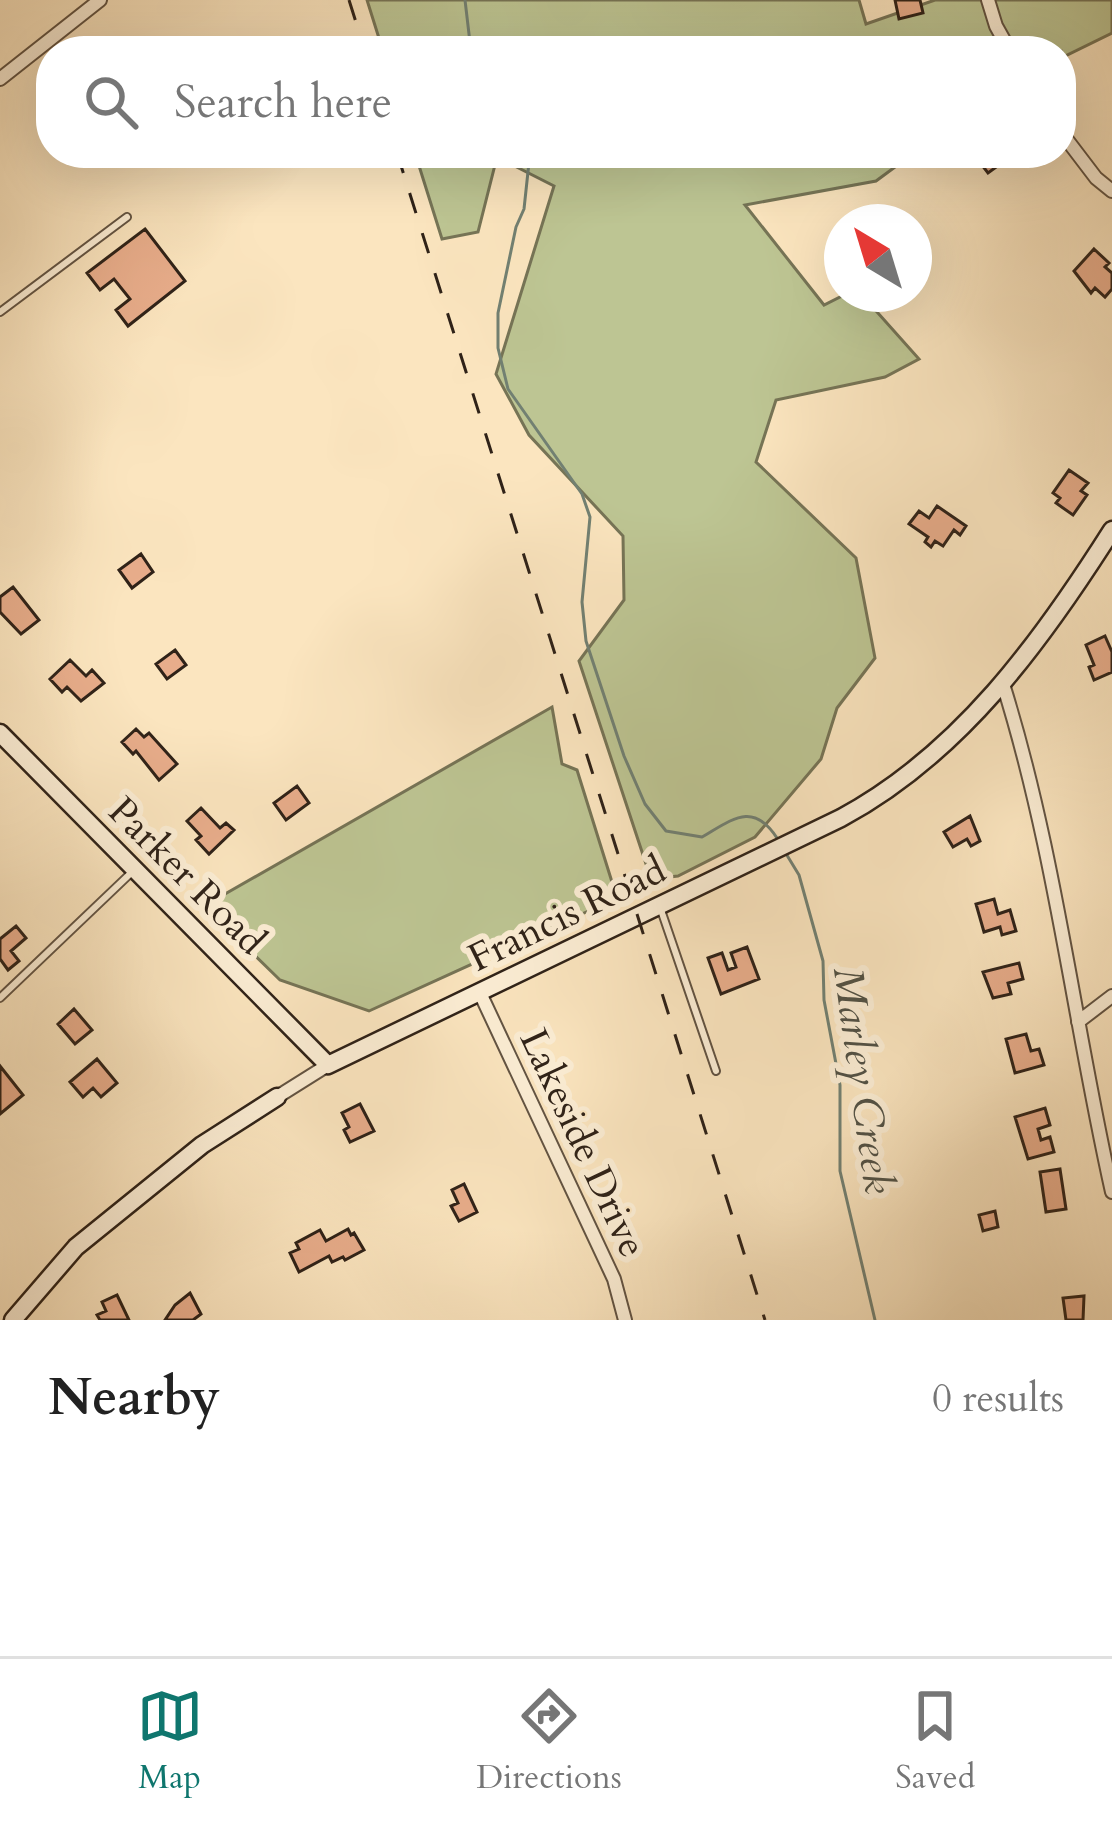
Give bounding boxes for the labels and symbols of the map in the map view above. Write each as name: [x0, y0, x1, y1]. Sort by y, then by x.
north arrow: [824, 204, 932, 312]
street label: Parker Road: [96, 785, 278, 967]
street label: Francis Road: [459, 843, 675, 985]
water label: Marley Creek: [819, 963, 907, 1197]
street label: Lakeside Drive: [507, 1020, 659, 1266]

